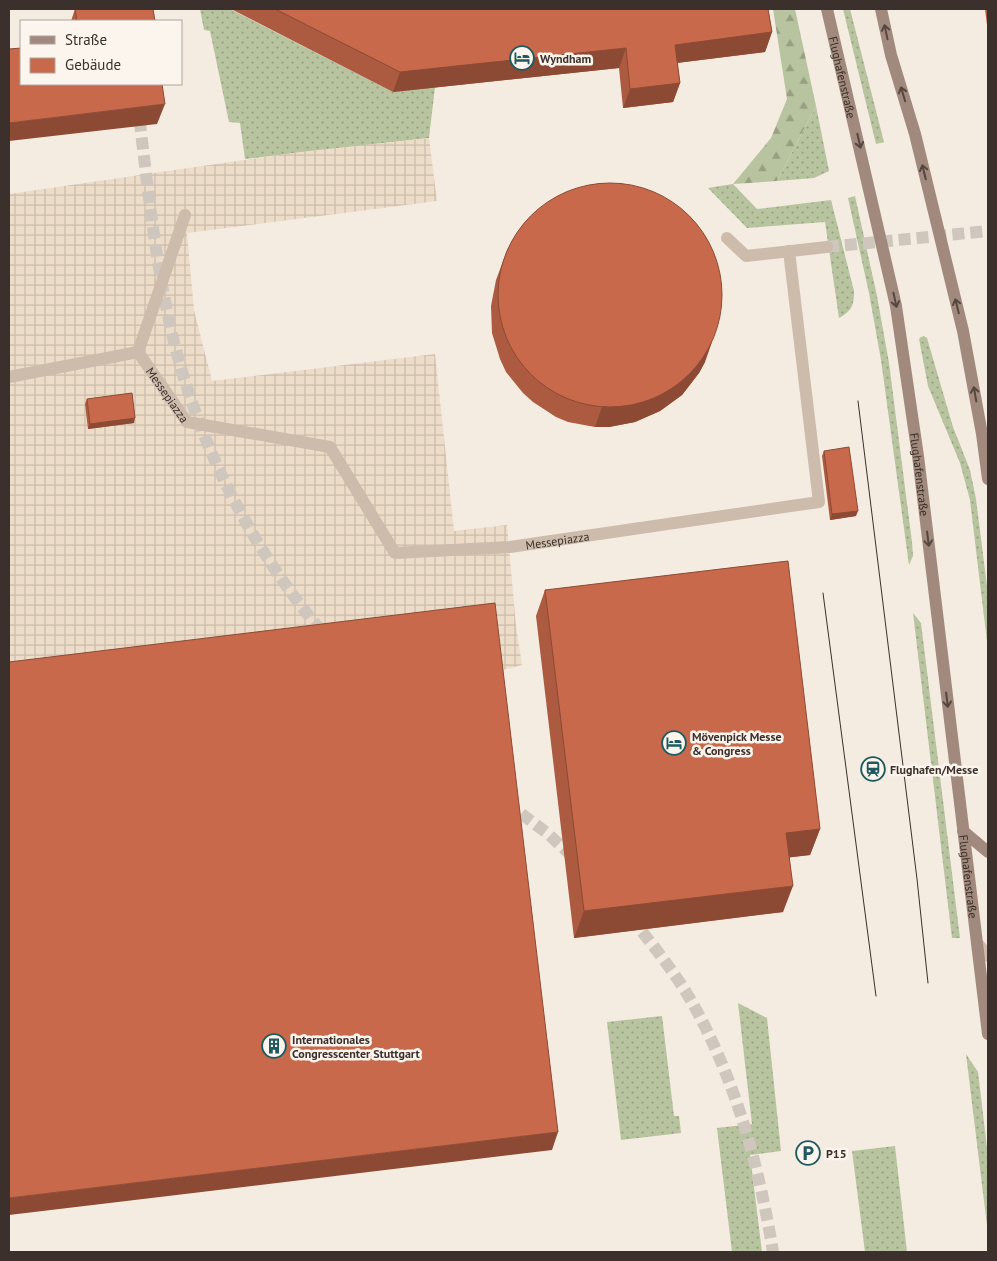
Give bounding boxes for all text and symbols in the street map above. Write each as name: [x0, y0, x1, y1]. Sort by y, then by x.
legend: [20, 20, 182, 85]
one-way arrow: [881, 24, 890, 40]
text: Straße: [65, 30, 107, 49]
street label: Flughafenstraße: [826, 35, 860, 120]
hotel icon: Wyndham: [509, 45, 535, 71]
place label: Wyndham: [540, 51, 591, 66]
text: Gebäude: [65, 55, 121, 74]
one-way arrow: [897, 87, 907, 103]
one-way arrow: [855, 133, 864, 149]
one-way arrow: [919, 164, 928, 180]
one-way arrow: [890, 291, 900, 307]
one-way arrow: [952, 299, 961, 315]
street label: Messepiazza: [143, 364, 192, 425]
one-way arrow: [969, 387, 979, 403]
street label: Flughafenstraße: [907, 432, 933, 517]
street label: Messepiazza: [525, 528, 590, 552]
one-way arrow: [923, 531, 933, 547]
one-way arrow: [942, 692, 952, 708]
place label: Mövenpick Messe & Congress: [692, 729, 782, 758]
hotel icon: Mövenpick Messe & Congress: [661, 730, 687, 756]
station icon: Flughafen/Messe: [860, 756, 886, 782]
place label: Flughafen/Messe: [890, 762, 978, 777]
street label: Flughafenstraße: [956, 834, 981, 919]
place label: Internationales Congresscenter Stuttgart: [292, 1032, 420, 1061]
building icon: Internationales Congresscenter Stuttgart: [261, 1033, 287, 1059]
parking icon: P15: [795, 1140, 821, 1166]
place label: P15: [826, 1146, 846, 1161]

